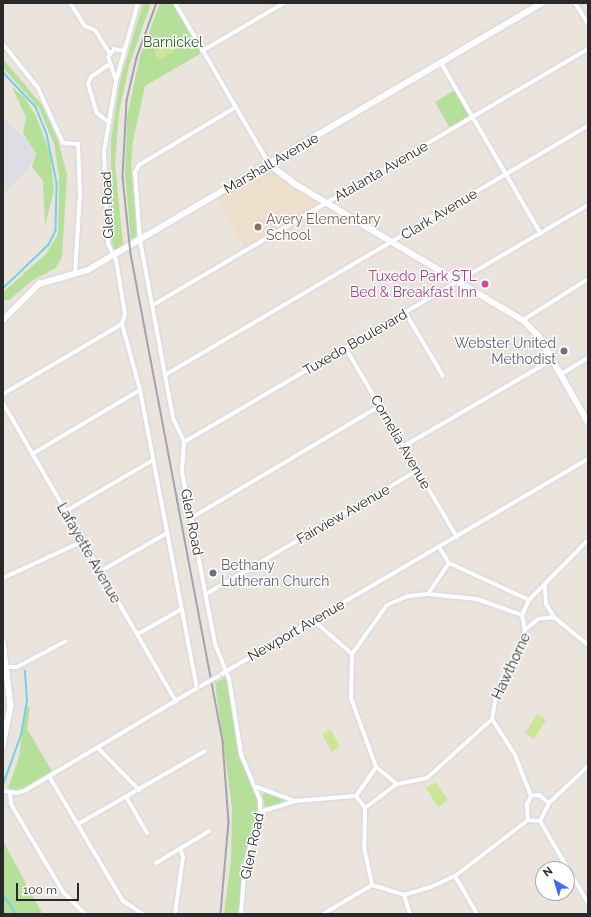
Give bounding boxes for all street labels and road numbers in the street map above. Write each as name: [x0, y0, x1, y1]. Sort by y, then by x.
street label: Marshall Avenue: [220, 129, 322, 197]
street label: Atalanta Avenue: [331, 137, 431, 205]
street label: Glen Road: [97, 171, 117, 239]
street label: Clark Avenue: [398, 185, 480, 243]
street label: Tuxedo Boulevard: [300, 305, 410, 379]
street label: Cornelia Avenue: [367, 392, 435, 492]
street label: Fairview Avenue: [293, 480, 393, 548]
street label: Glen Road: [177, 487, 207, 557]
street label: Lafayette Avenue: [53, 500, 125, 606]
street label: Newport Avenue: [244, 595, 348, 665]
street label: Hawthorne: [488, 630, 534, 702]
street label: Glen Road: [237, 811, 267, 881]

